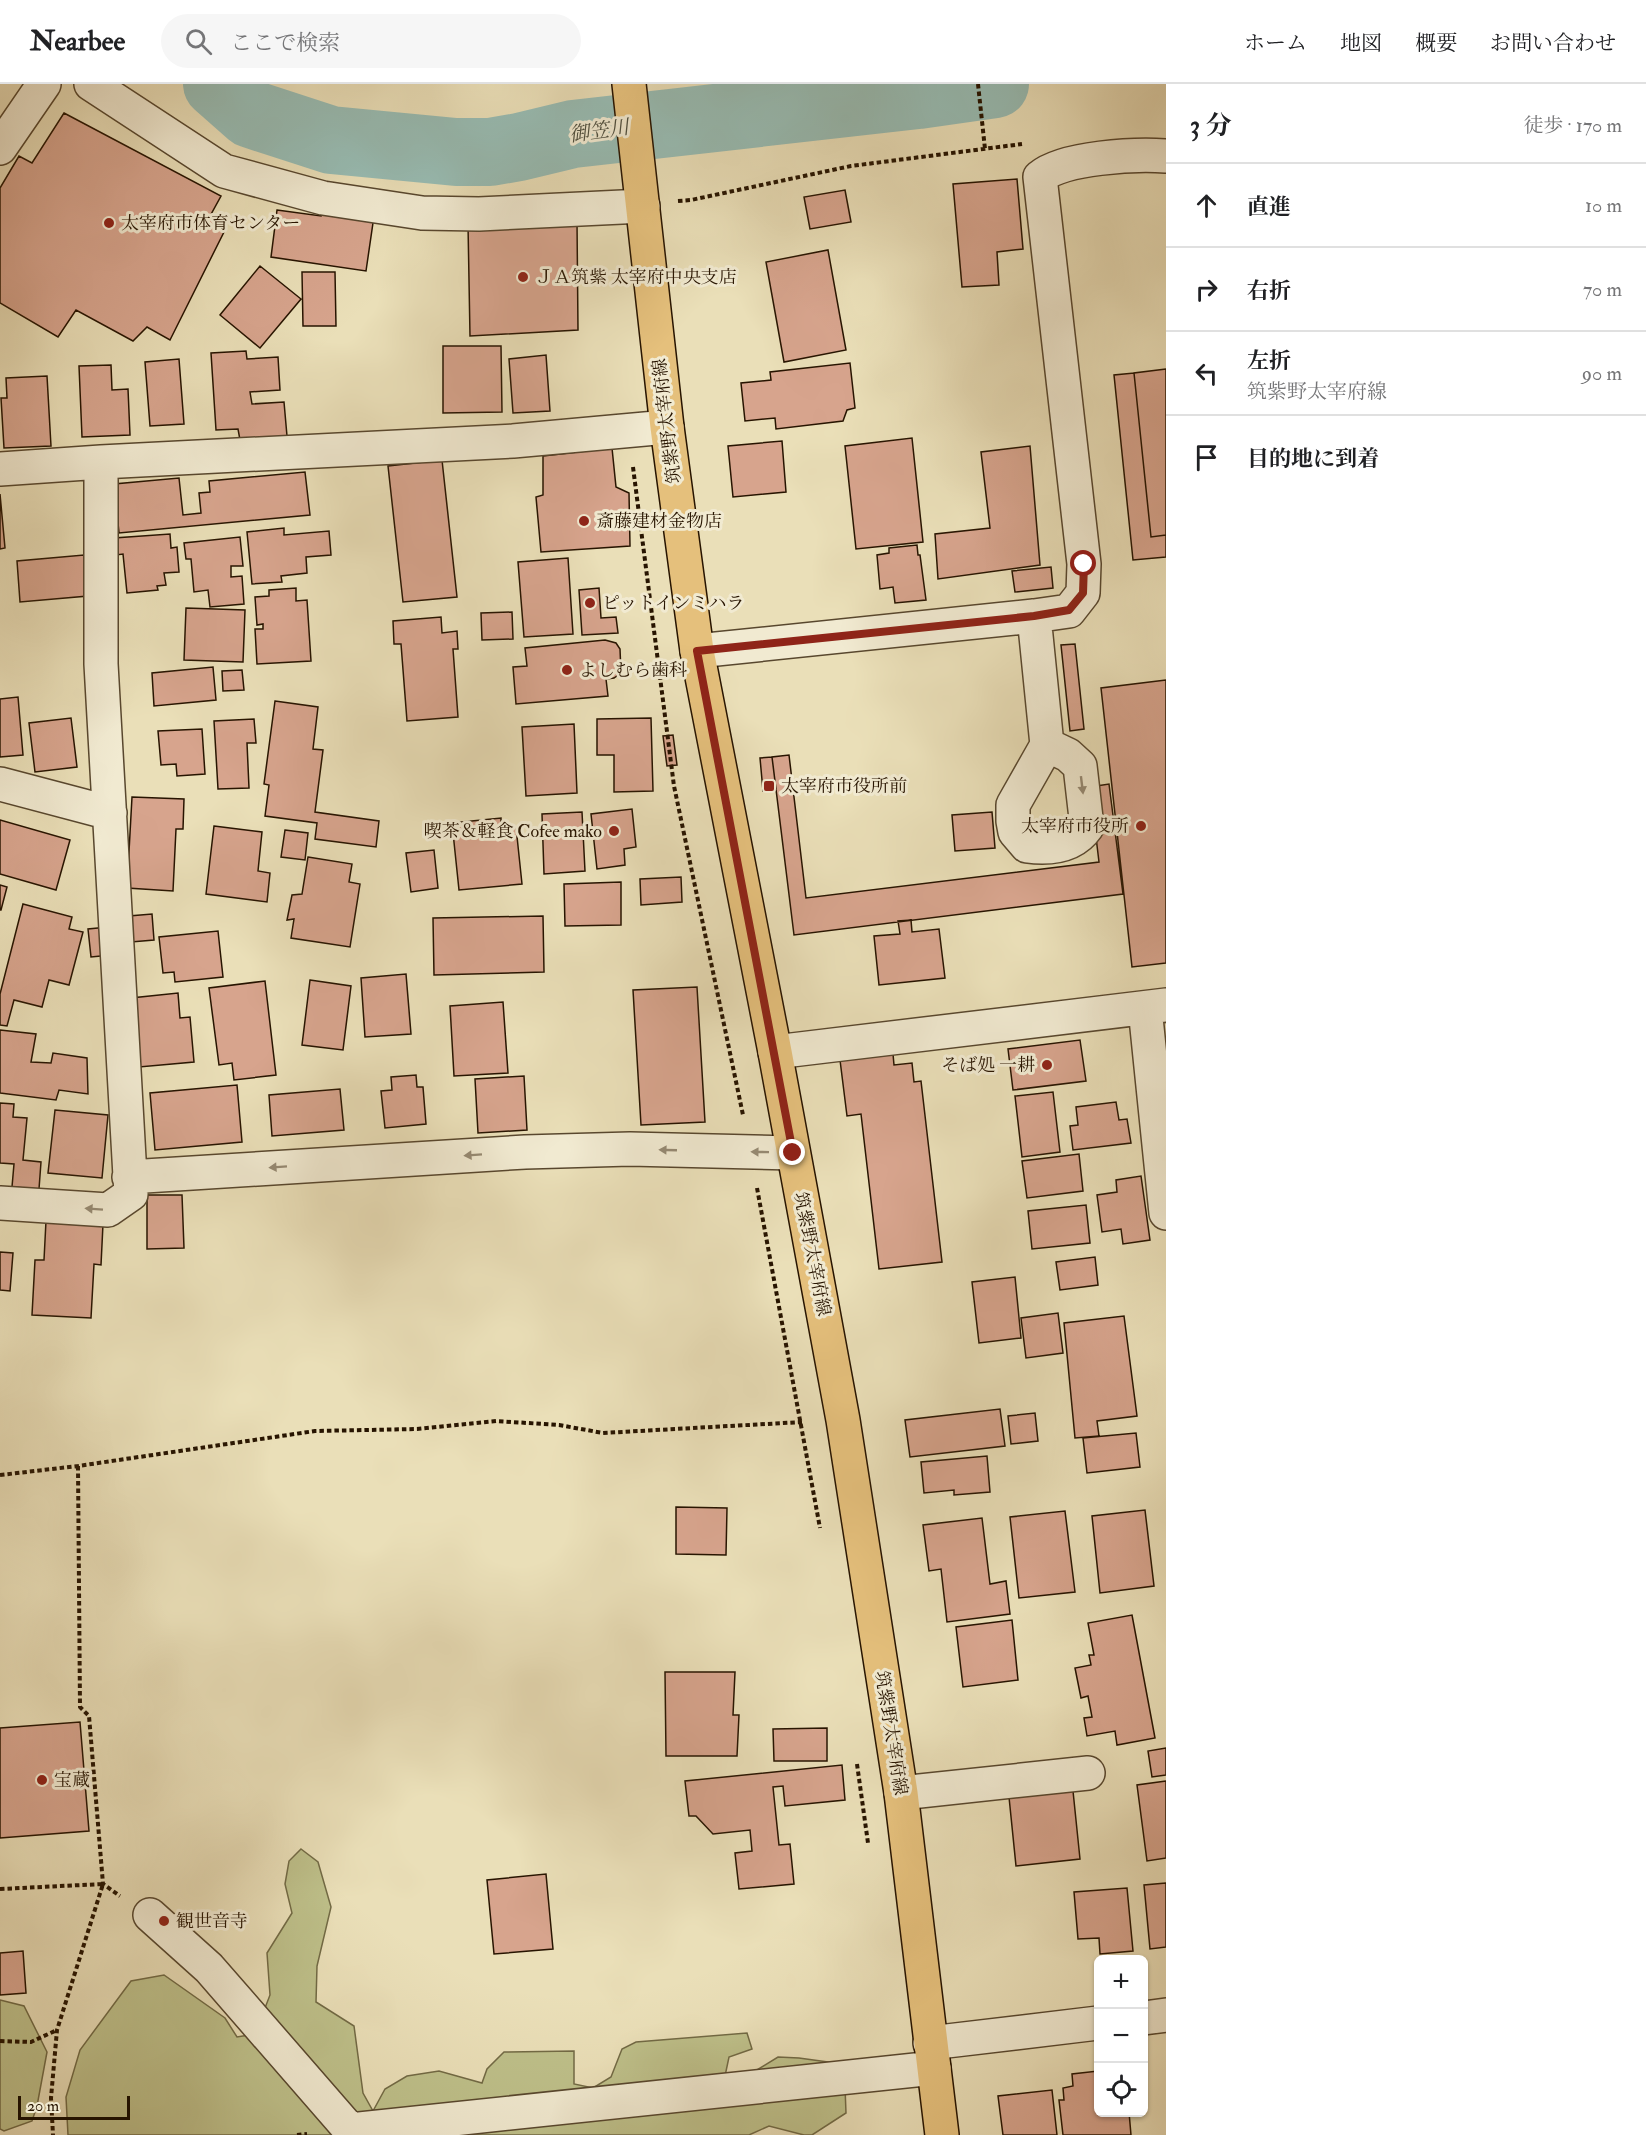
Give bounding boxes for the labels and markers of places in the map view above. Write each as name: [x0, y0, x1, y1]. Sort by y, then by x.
place label: 太宰府市体育センター: [121, 212, 300, 235]
marker: 太宰府市体育センター: [102, 216, 116, 230]
place label: ＪＡ筑紫 太宰府中央支店: [535, 266, 737, 289]
marker: ＪＡ筑紫 太宰府中央支店: [516, 270, 530, 284]
place label: 斎藤建材金物店: [596, 510, 722, 533]
marker: 斎藤建材金物店: [577, 514, 591, 528]
place label: ピットインミハラ: [602, 592, 744, 615]
marker: ピットインミハラ: [583, 596, 597, 610]
place label: よしむら歯科: [579, 659, 687, 682]
marker: よしむら歯科: [560, 663, 574, 677]
place label: 太宰府市役所前: [781, 775, 907, 798]
marker: 太宰府市役所前: [762, 779, 776, 793]
place label: 太宰府市役所: [1021, 815, 1129, 838]
marker: 太宰府市役所: [1134, 819, 1148, 833]
place label: 喫茶＆軽食 Cofee mako: [423, 820, 602, 843]
marker: 喫茶＆軽食 Cofee mako: [607, 824, 621, 838]
place label: そば処 一耕: [941, 1054, 1035, 1077]
marker: そば処 一耕: [1040, 1058, 1054, 1072]
place label: 宝蔵: [54, 1769, 90, 1792]
marker: 宝蔵: [35, 1773, 49, 1787]
place label: 観世音寺: [176, 1910, 248, 1933]
marker: 観世音寺: [157, 1914, 171, 1928]

